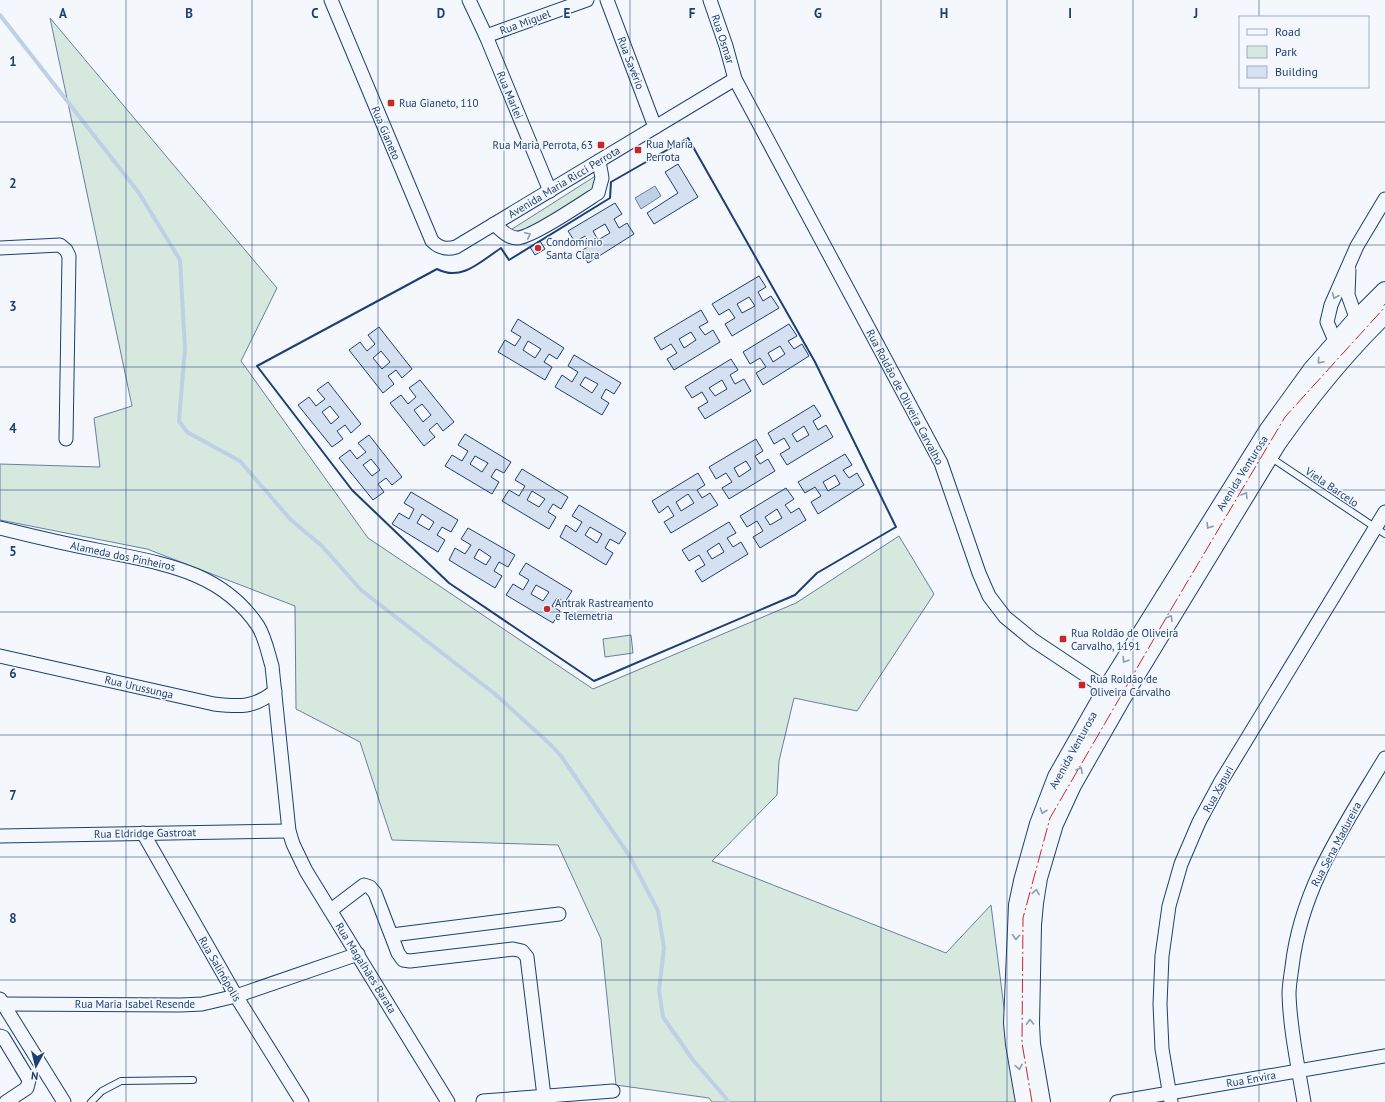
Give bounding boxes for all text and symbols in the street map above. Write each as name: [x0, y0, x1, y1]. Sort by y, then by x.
text: A: [59, 5, 67, 22]
text: B: [185, 5, 193, 22]
text: C: [311, 5, 319, 22]
text: D: [437, 5, 445, 22]
text: E: [564, 5, 571, 22]
text: F: [689, 5, 696, 22]
text: G: [814, 5, 822, 22]
text: H: [940, 5, 948, 22]
text: I: [1068, 5, 1072, 22]
text: J: [1193, 5, 1198, 22]
street label: Rua Miguel: [498, 6, 553, 38]
street label: Rua Osmar: [708, 13, 738, 66]
legend: [1239, 16, 1369, 88]
text: Road: [1275, 24, 1300, 39]
street label: Rua Savério: [615, 35, 647, 91]
text: Park: [1275, 44, 1297, 59]
text: 1: [9, 53, 17, 70]
text: Building: [1275, 64, 1318, 79]
street label: Rua Marlei: [494, 69, 526, 121]
place label: Rua Gianeto, 110: [399, 96, 478, 110]
marker: Rua Gianeto, 110: [386, 98, 396, 108]
street label: Rua Gianeto: [368, 104, 404, 162]
place label: Rua Maria Perrota: [646, 137, 693, 164]
place label: Rua Maria Perrota, 63: [493, 138, 593, 152]
marker: Rua Maria Perrota, 63: [596, 140, 606, 150]
street label: Avenida Maria Ricci Perrota: [505, 143, 623, 221]
marker: Rua Maria Perrota: [633, 145, 643, 155]
text: 2: [9, 175, 17, 192]
one-way arrow: [524, 232, 531, 240]
place label: Condomínio Santa Clara: [546, 235, 602, 262]
marker: Condomínio Santa Clara: [533, 243, 543, 253]
one-way arrow: [1332, 291, 1340, 299]
text: 3: [9, 298, 17, 315]
street label: Rua Roldão de Oliveira Carvalho: [863, 327, 947, 467]
one-way arrow: [1318, 356, 1325, 363]
text: 4: [9, 420, 17, 437]
street label: Avenida Venturosa: [1213, 433, 1271, 513]
street label: Viela Barcelo: [1302, 463, 1361, 510]
one-way arrow: [1241, 492, 1248, 499]
one-way arrow: [1206, 522, 1213, 529]
street label: Alameda dos Pinheiros: [69, 538, 177, 574]
text: 5: [9, 543, 17, 560]
place label: Antrak Rastreamento e Telemetria: [555, 596, 653, 623]
marker: Antrak Rastreamento e Telemetria: [542, 604, 552, 614]
one-way arrow: [1166, 615, 1173, 622]
place label: Rua Roldão de Oliveira Carvalho, 1191: [1071, 626, 1178, 653]
marker: Rua Roldão de Oliveira Carvalho, 1191: [1058, 634, 1068, 644]
one-way arrow: [1122, 656, 1129, 663]
text: 6: [9, 665, 17, 682]
street label: Rua Urussunga: [103, 672, 175, 702]
place label: Rua Roldão de Oliveira Carvalho: [1090, 672, 1171, 699]
marker: Rua Roldão de Oliveira Carvalho: [1077, 680, 1087, 690]
street label: Avenida Venturosa: [1046, 709, 1100, 791]
street label: Rua Xapuri: [1200, 763, 1236, 815]
one-way arrow: [1075, 767, 1082, 775]
text: 7: [9, 787, 17, 804]
street label: Rua Sena Madureira: [1308, 799, 1364, 889]
one-way arrow: [1040, 807, 1048, 814]
street label: Rua Eldridge Gastroat: [94, 825, 196, 841]
one-way arrow: [1031, 889, 1040, 895]
text: 8: [9, 910, 17, 927]
street label: Rua Magalhães Barata: [332, 920, 400, 1016]
street label: Rua Salinópolis: [196, 934, 244, 1004]
one-way arrow: [1012, 934, 1021, 940]
street label: Rua Maria Isabel Resende: [75, 997, 196, 1011]
one-way arrow: [1026, 1019, 1034, 1025]
north arrow: [16, 1046, 56, 1086]
one-way arrow: [1014, 1064, 1023, 1070]
street label: Rua Envira: [1225, 1068, 1277, 1090]
text: N: [30, 1069, 39, 1083]

